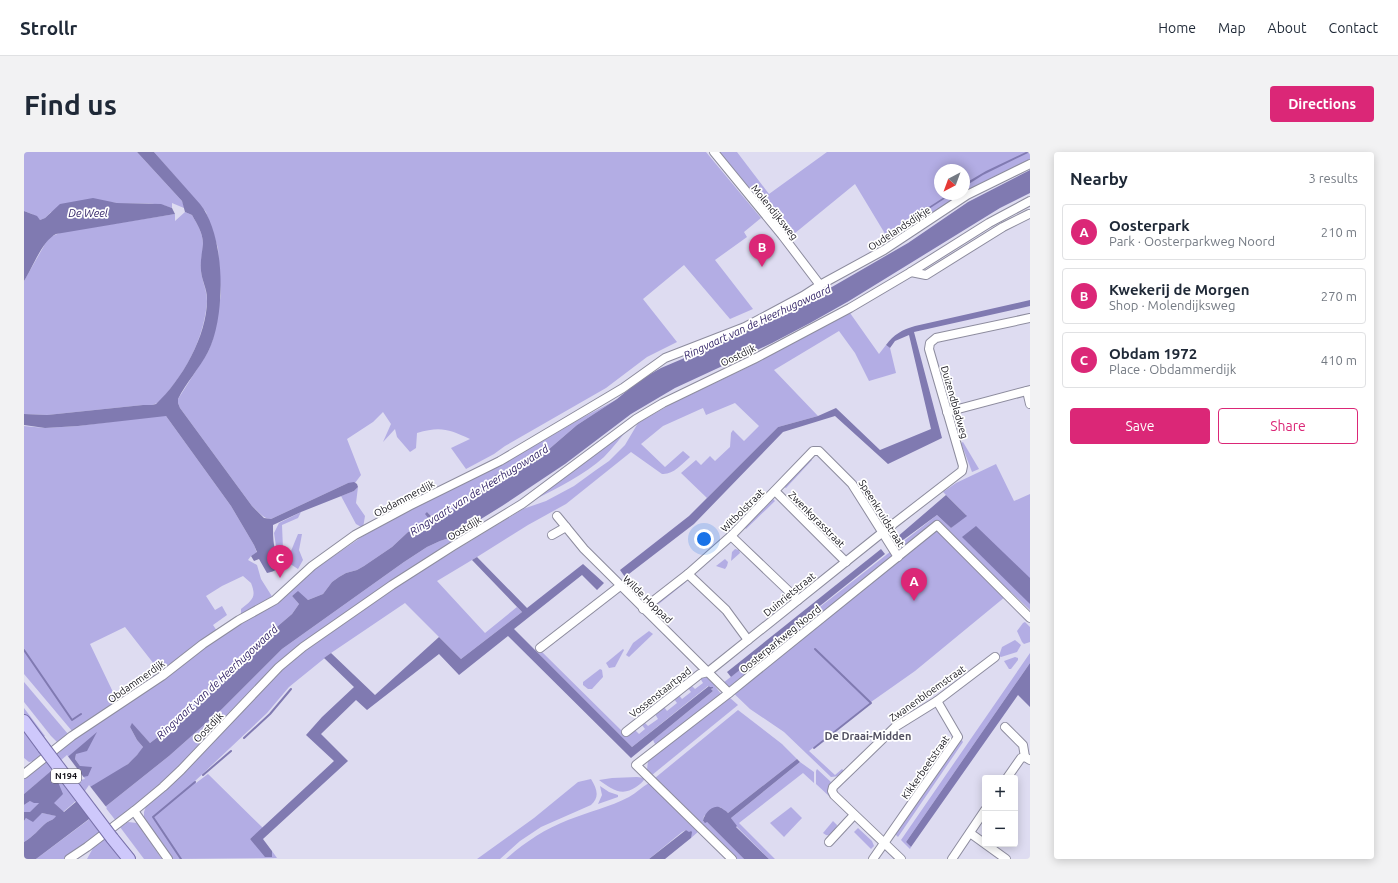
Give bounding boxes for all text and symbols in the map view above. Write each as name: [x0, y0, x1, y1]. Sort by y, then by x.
text: Strollr: [20, 17, 77, 39]
text: Home: [1158, 20, 1196, 36]
text: Map: [1218, 20, 1246, 36]
text: About: [1268, 20, 1307, 36]
text: Contact: [1329, 20, 1378, 36]
button: Directions: [1270, 86, 1374, 122]
text: Find us: [24, 89, 117, 120]
north arrow: [934, 164, 970, 200]
text: Nearby: [1070, 169, 1128, 188]
text: 3 results: [1308, 171, 1358, 185]
street label: Molendijksweg: [749, 183, 800, 242]
street label: Oudelandsdijkje: [866, 204, 933, 253]
water label: De Weel: [68, 207, 108, 219]
text: Oosterpark: [1109, 217, 1190, 234]
text: A: [1079, 225, 1089, 239]
text: 210 m: [1321, 225, 1357, 239]
pin: B: [749, 234, 775, 267]
text: Park · Oosterparkweg Noord: [1109, 234, 1275, 248]
text: Kwekerij de Morgen: [1109, 281, 1249, 298]
water label: Ringvaart van de Heerhugowaard: [681, 282, 833, 361]
text: B: [1080, 289, 1088, 303]
text: 270 m: [1321, 289, 1357, 303]
text: Shop · Molendijksweg: [1109, 298, 1235, 312]
street label: Oostdijk: [719, 342, 758, 369]
text: Obdam 1972: [1109, 345, 1197, 362]
text: C: [1080, 353, 1088, 367]
text: 410 m: [1321, 353, 1357, 367]
text: Place · Obdammerdijk: [1109, 362, 1236, 376]
street label: Duizendbladweg: [939, 364, 970, 440]
button: Save: [1070, 408, 1210, 444]
button: Share: [1218, 408, 1358, 444]
water label: Ringvaart van de Heerhugowaard: [407, 442, 551, 538]
street label: Obdammerdijk: [372, 478, 436, 519]
street label: Speenkruidstraat: [857, 478, 907, 549]
street label: Witbolstraat: [719, 486, 766, 534]
street label: Zwenkgrasstraat: [786, 489, 847, 550]
street label: Oostdijk: [445, 514, 483, 543]
your location: [694, 529, 714, 549]
pin: C: [267, 545, 293, 578]
pin: A: [901, 568, 927, 601]
street label: Duinrietstraat: [761, 570, 817, 618]
street label: Wilde Hoppad: [621, 573, 674, 626]
street label: Oosterparkweg Noord: [738, 603, 823, 675]
water label: Ringvaart van de Heerhugowaard: [154, 622, 281, 741]
street label: Obdammerdijk: [106, 658, 167, 705]
street label: Zwanenbloemstraat: [887, 663, 967, 724]
street label: Vossenstaartpad: [627, 665, 693, 720]
street label: Oostdijk: [191, 710, 225, 745]
district label: De Draai-Midden: [825, 730, 911, 742]
street label: Kikkerbeetstraat: [899, 733, 951, 801]
road number: N194: [51, 769, 81, 783]
map controls: [982, 775, 1018, 847]
button: +: [982, 775, 1018, 811]
button: −: [982, 811, 1018, 847]

